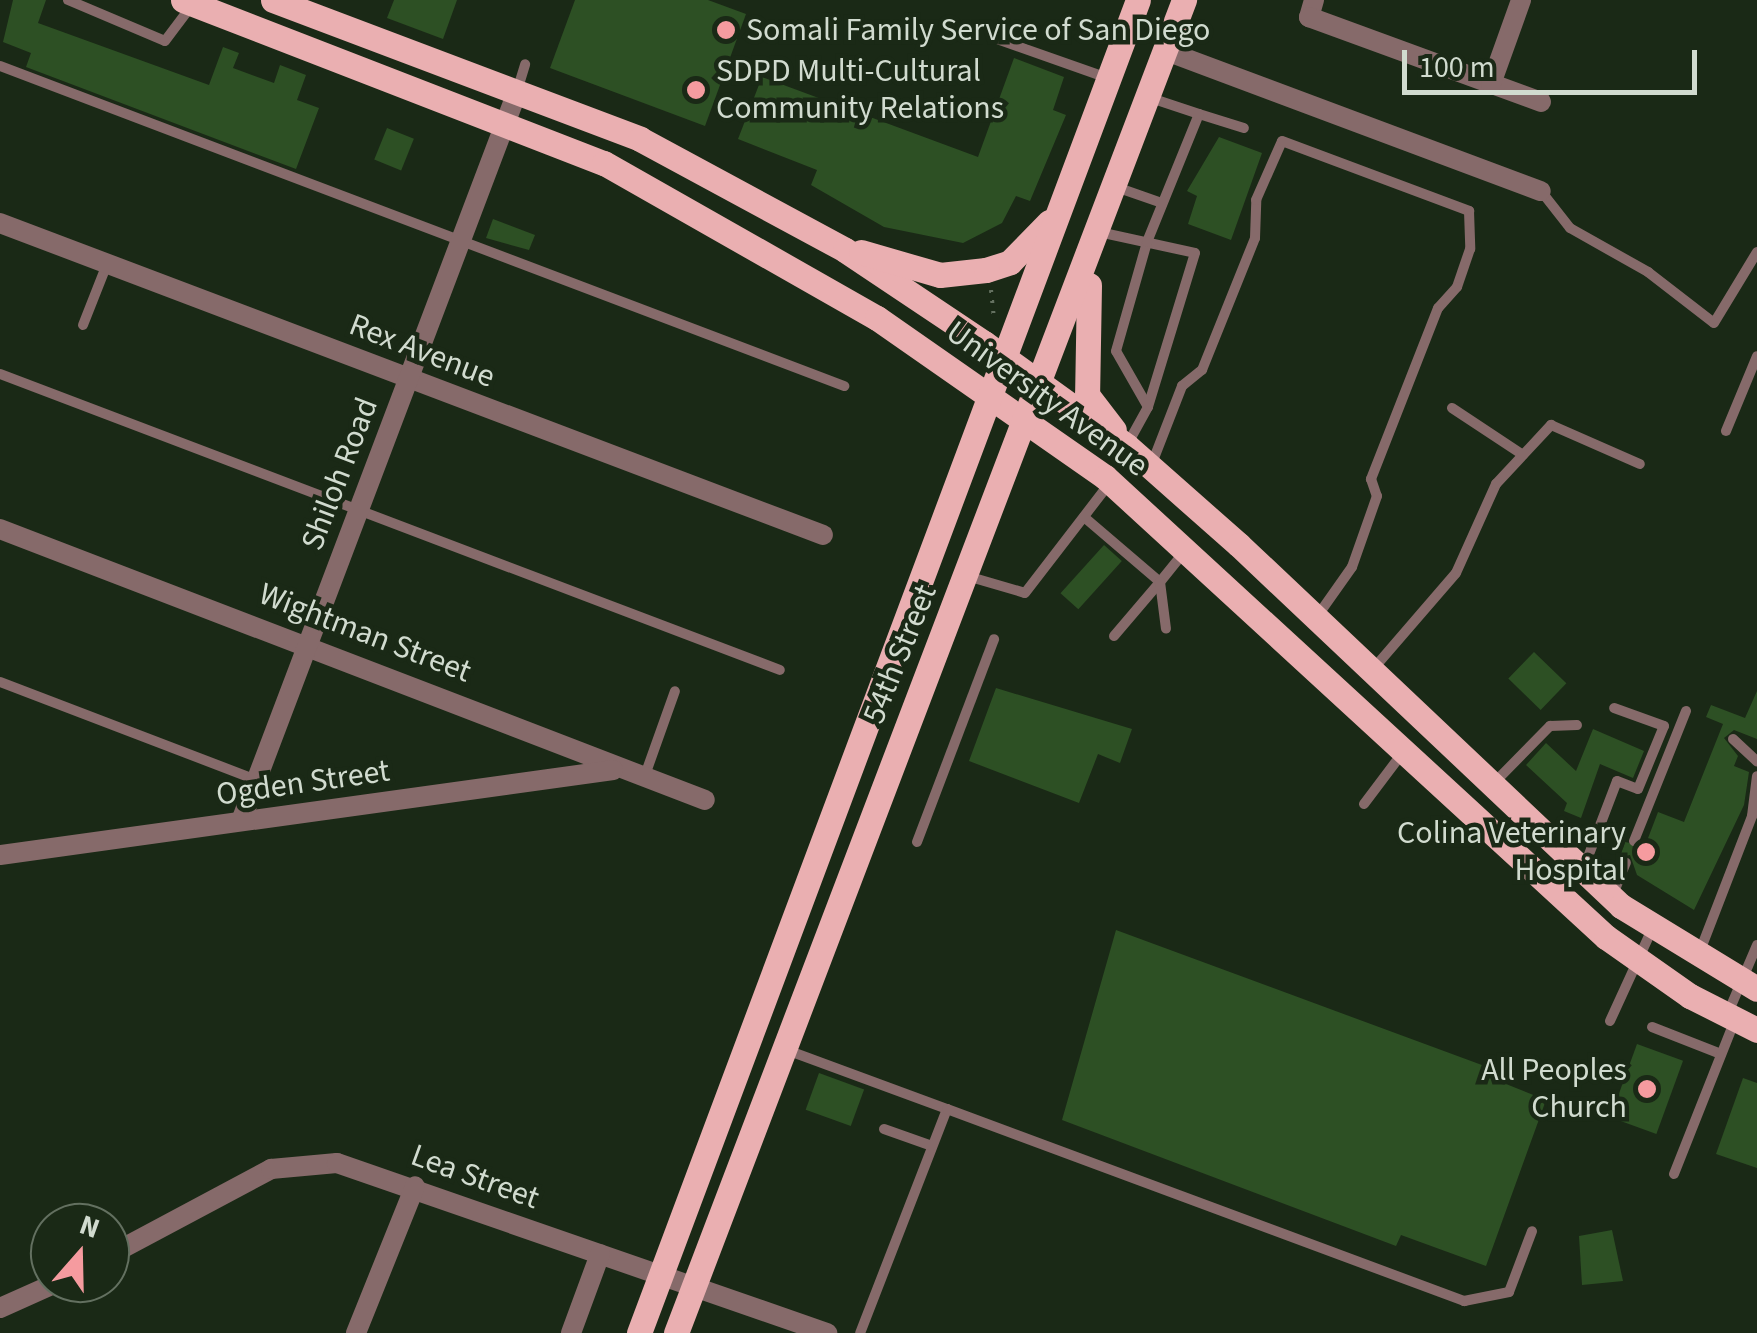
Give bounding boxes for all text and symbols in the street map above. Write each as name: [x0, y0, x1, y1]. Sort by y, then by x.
place label: Somali Family Service of San Diego: [746, 11, 1210, 49]
marker: Somali Family Service of San Diego: [715, 19, 737, 41]
scale bar: [1407, 30, 1702, 92]
text: 100 m: [1419, 46, 1495, 89]
place label: SDPD Multi-Cultural Community Relations: [716, 53, 1004, 128]
marker: SDPD Multi-Cultural Community Relations: [685, 79, 707, 101]
street label: Rex Avenue: [344, 306, 500, 396]
street label: University Avenue: [939, 313, 1155, 485]
street label: Shiloh Road: [293, 392, 387, 556]
street label: Wightman Street: [254, 575, 476, 691]
street label: 54th Street: [855, 579, 945, 729]
street label: Ogden Street: [214, 752, 392, 814]
place label: Colina Veterinary Hospital: [1397, 815, 1626, 890]
marker: Colina Veterinary Hospital: [1635, 841, 1657, 863]
place label: All Peoples Church: [1481, 1052, 1627, 1127]
marker: All Peoples Church: [1636, 1078, 1658, 1100]
street label: Lea Street: [406, 1136, 544, 1218]
north arrow: [30, 1203, 130, 1303]
text: N: [74, 1205, 105, 1249]

